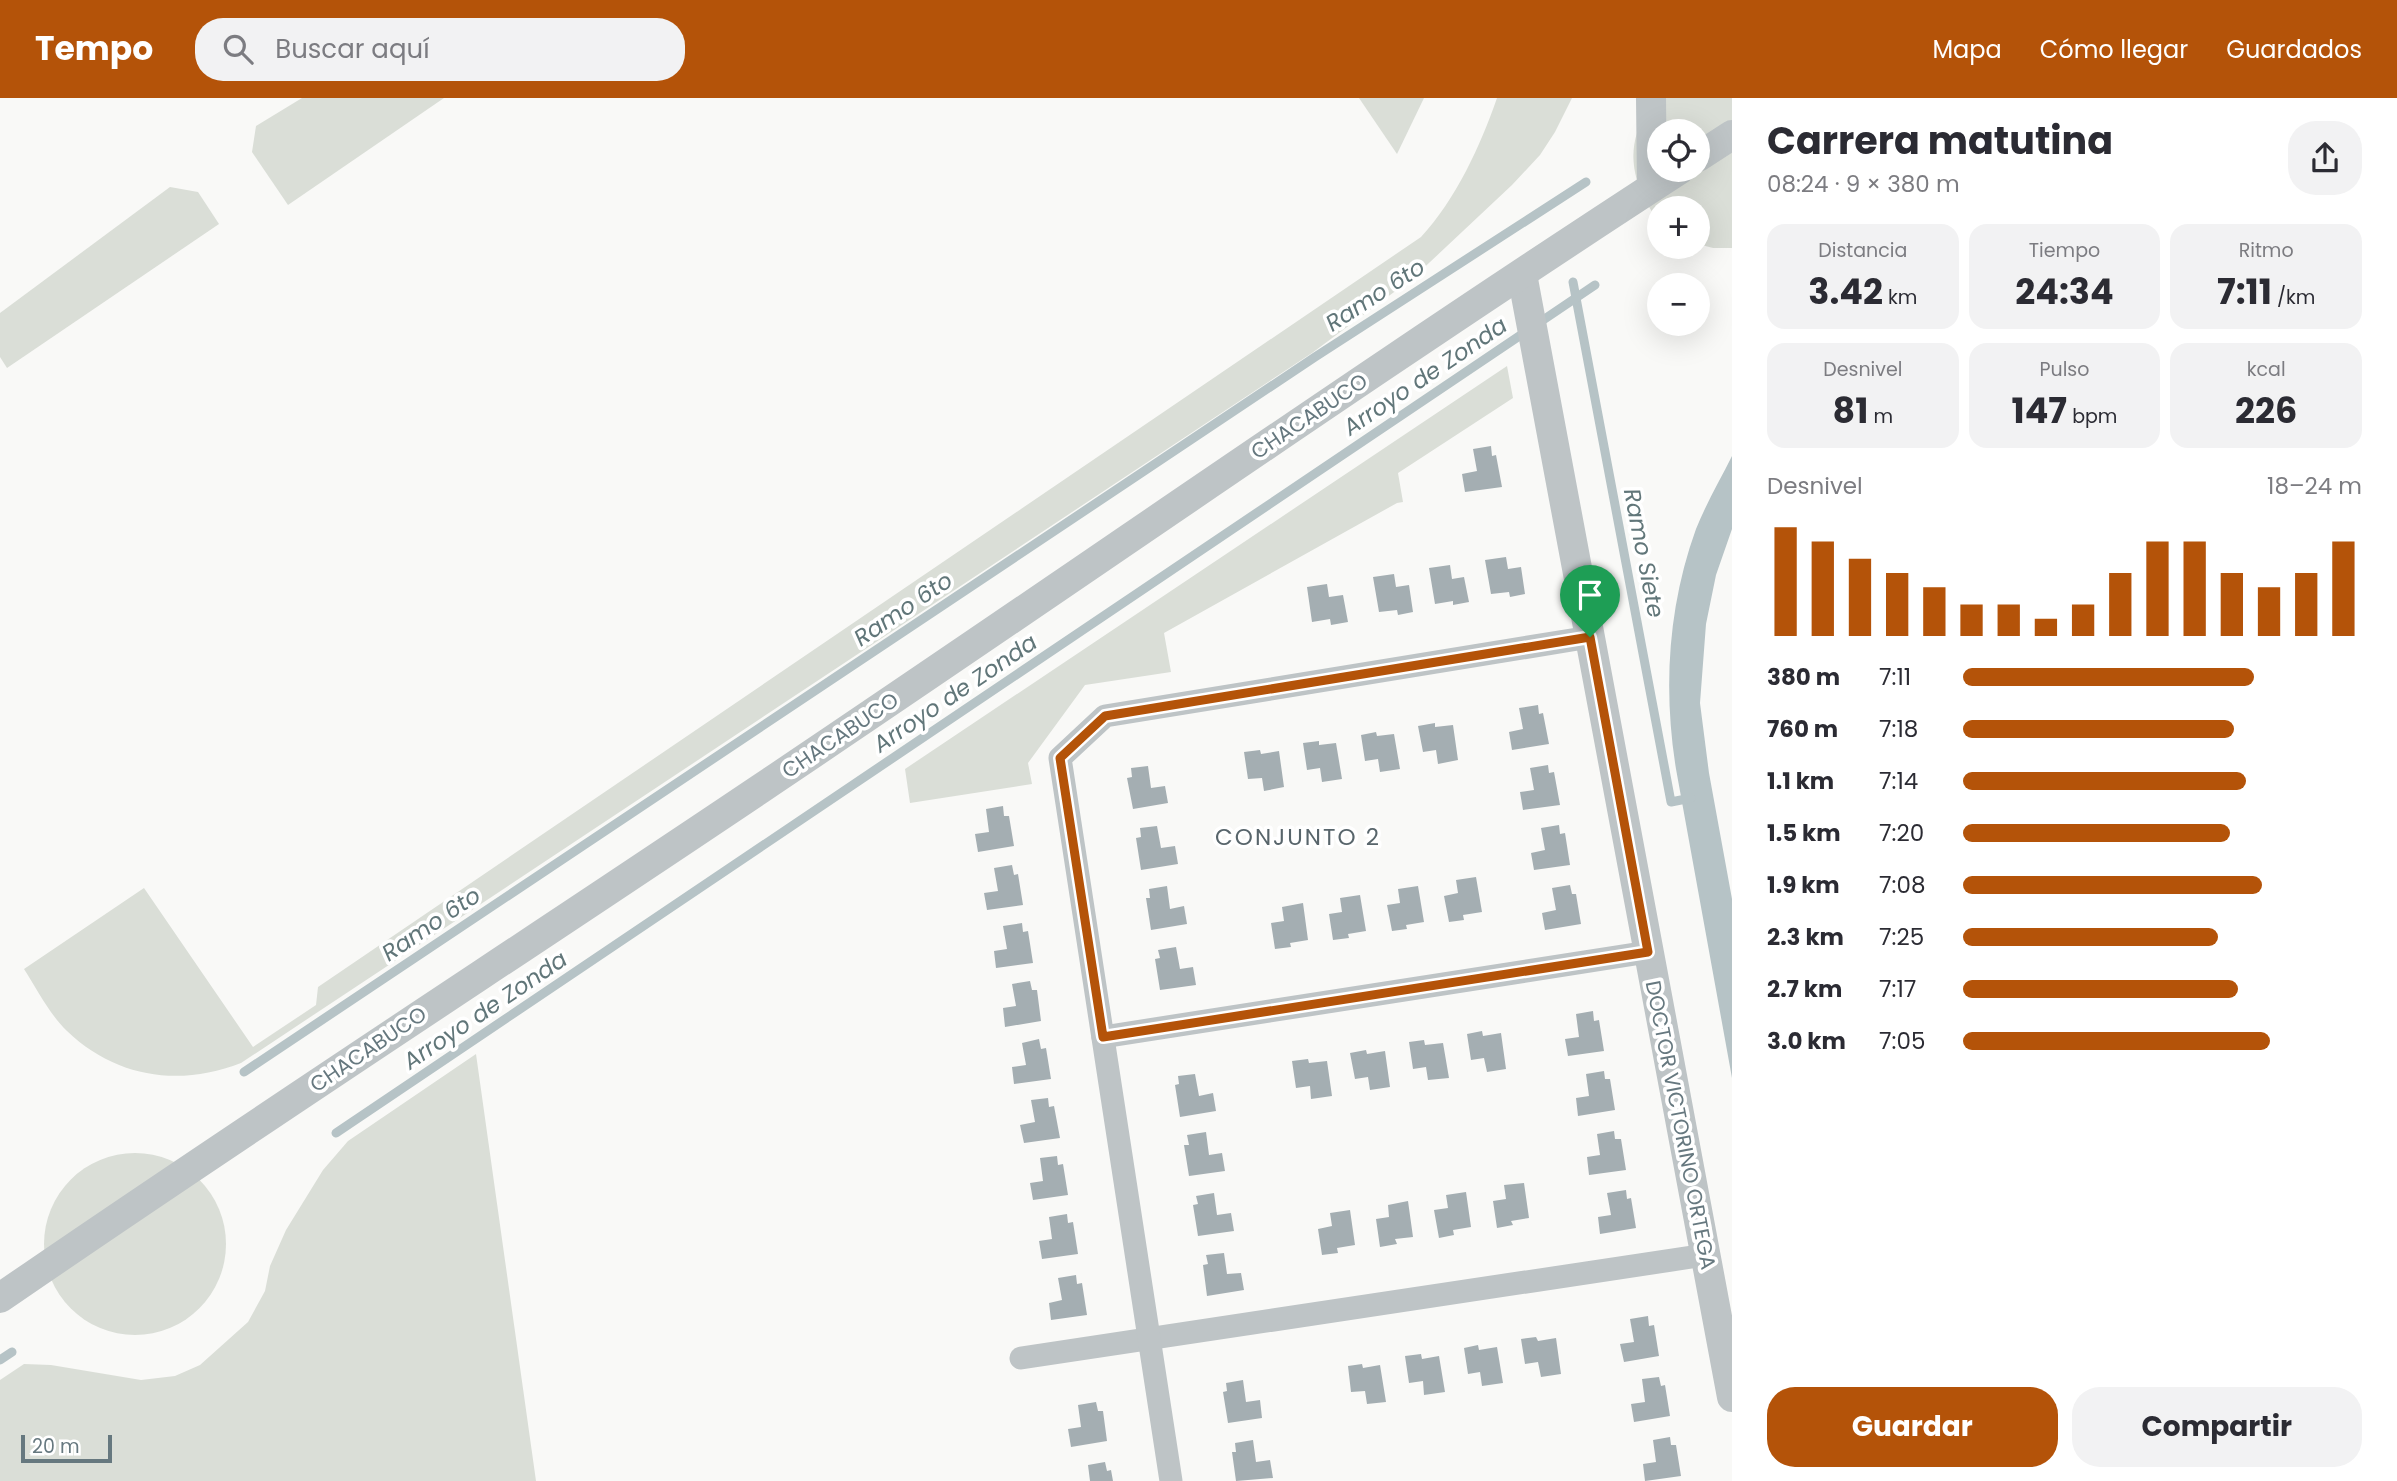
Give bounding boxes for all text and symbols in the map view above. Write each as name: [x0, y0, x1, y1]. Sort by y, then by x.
search box: [195, 18, 685, 81]
text: Tempo: [35, 25, 153, 72]
icon: search: [219, 30, 257, 68]
text: Buscar aquí: [275, 31, 430, 67]
text: Mapa: [1932, 33, 2002, 66]
text: Cómo llegar: [2040, 33, 2188, 66]
text: Guardados: [2226, 33, 2362, 66]
text: Carrera matutina: [1767, 114, 2113, 167]
map controls: [1647, 119, 1710, 336]
button: locate: [1647, 119, 1710, 182]
button: share: [2288, 121, 2362, 195]
text: 08:24 · 9 × 380 m: [1767, 168, 1960, 200]
button: +: [1647, 196, 1710, 259]
text: Distancia: [1818, 237, 1907, 264]
text: Tiempo: [2029, 237, 2100, 264]
text: Ritmo: [2239, 237, 2294, 264]
water label: Ramo 6to: [1319, 251, 1431, 339]
text: 3.42: [1808, 267, 1883, 316]
text: 24:34: [2015, 267, 2114, 316]
text: 7:11: [2217, 267, 2272, 316]
button: −: [1647, 273, 1710, 336]
text: km: [1883, 284, 1917, 311]
text: /km: [2272, 284, 2315, 311]
water label: Arroyo de Zonda: [1336, 309, 1513, 443]
text: Desnivel: [1823, 356, 1902, 383]
text: Pulso: [2040, 356, 2089, 383]
text: kcal: [2247, 356, 2286, 383]
street label: CHACABUCO: [1245, 366, 1373, 466]
text: 81: [1833, 386, 1868, 435]
text: 147: [2012, 386, 2067, 435]
text: 226: [2235, 386, 2297, 435]
text: m: [1868, 403, 1893, 430]
text: bpm: [2067, 403, 2117, 430]
text: Desnivel: [1767, 470, 1863, 502]
text: 18–24 m: [2267, 470, 2362, 502]
water label: Ramo Siete: [1616, 486, 1672, 620]
water label: Ramo 6to: [847, 564, 959, 654]
pin: [1560, 565, 1620, 637]
icon: arrive: [1571, 576, 1609, 614]
water label: Arroyo de Zonda: [866, 626, 1043, 760]
text: 380 m: [1767, 661, 1840, 693]
text: 7:11: [1879, 661, 1911, 693]
street label: CHACABUCO: [776, 685, 904, 785]
text: 760 m: [1767, 713, 1838, 745]
text: 7:18: [1879, 713, 1918, 745]
text: 1.1 km: [1767, 765, 1834, 797]
text: 7:14: [1879, 765, 1918, 797]
text: 1.5 km: [1767, 817, 1841, 849]
text: 7:20: [1879, 817, 1924, 849]
district label: CONJUNTO 2: [1215, 821, 1381, 853]
text: 1.9 km: [1767, 869, 1840, 901]
text: 7:08: [1879, 869, 1925, 901]
water label: Ramo 6to: [375, 879, 487, 969]
text: 2.3 km: [1767, 921, 1844, 953]
text: 7:25: [1879, 921, 1924, 953]
water label: Arroyo de Zonda: [396, 943, 573, 1077]
text: 2.7 km: [1767, 973, 1842, 1005]
text: 7:17: [1879, 973, 1916, 1005]
street label: DOCTOR VICTORINO ORTEGA: [1639, 978, 1723, 1272]
street label: CHACABUCO: [304, 999, 432, 1099]
text: 3.0 km: [1767, 1025, 1846, 1057]
text: 7:05: [1879, 1025, 1925, 1057]
button: Guardar: [1767, 1387, 2058, 1467]
button: Compartir: [2072, 1387, 2362, 1467]
scale bar: [21, 1432, 112, 1464]
text: 20 m: [32, 1433, 80, 1460]

